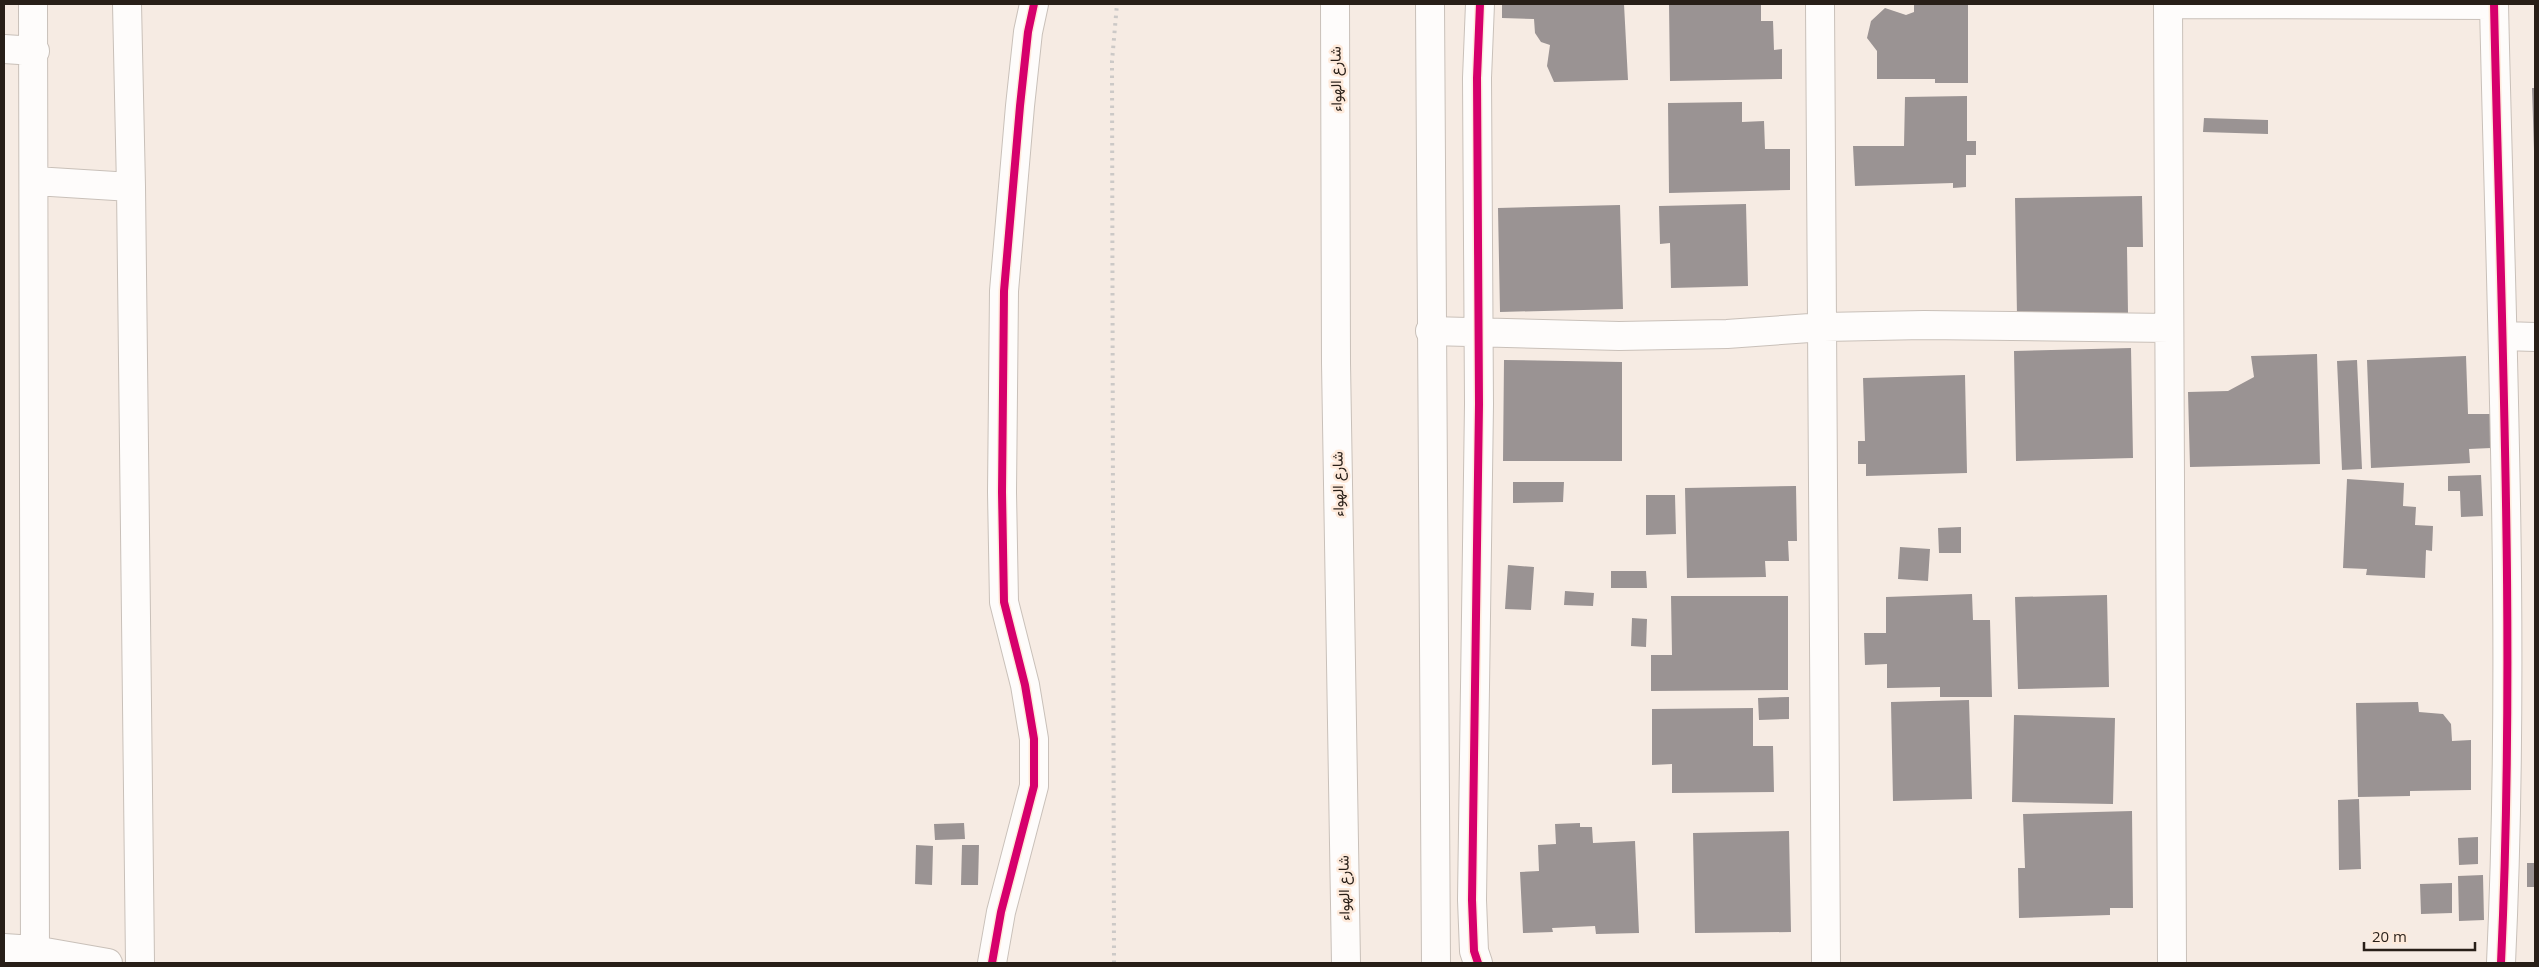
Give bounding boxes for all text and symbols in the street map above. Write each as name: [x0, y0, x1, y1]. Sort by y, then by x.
street label: شارع الهواء: [1324, 46, 1348, 112]
street label: شارع الهواء: [1326, 451, 1350, 517]
street label: شارع الهواء: [1332, 855, 1356, 921]
scale bar: [2364, 920, 2475, 952]
text: 20 m: [2372, 926, 2407, 946]

